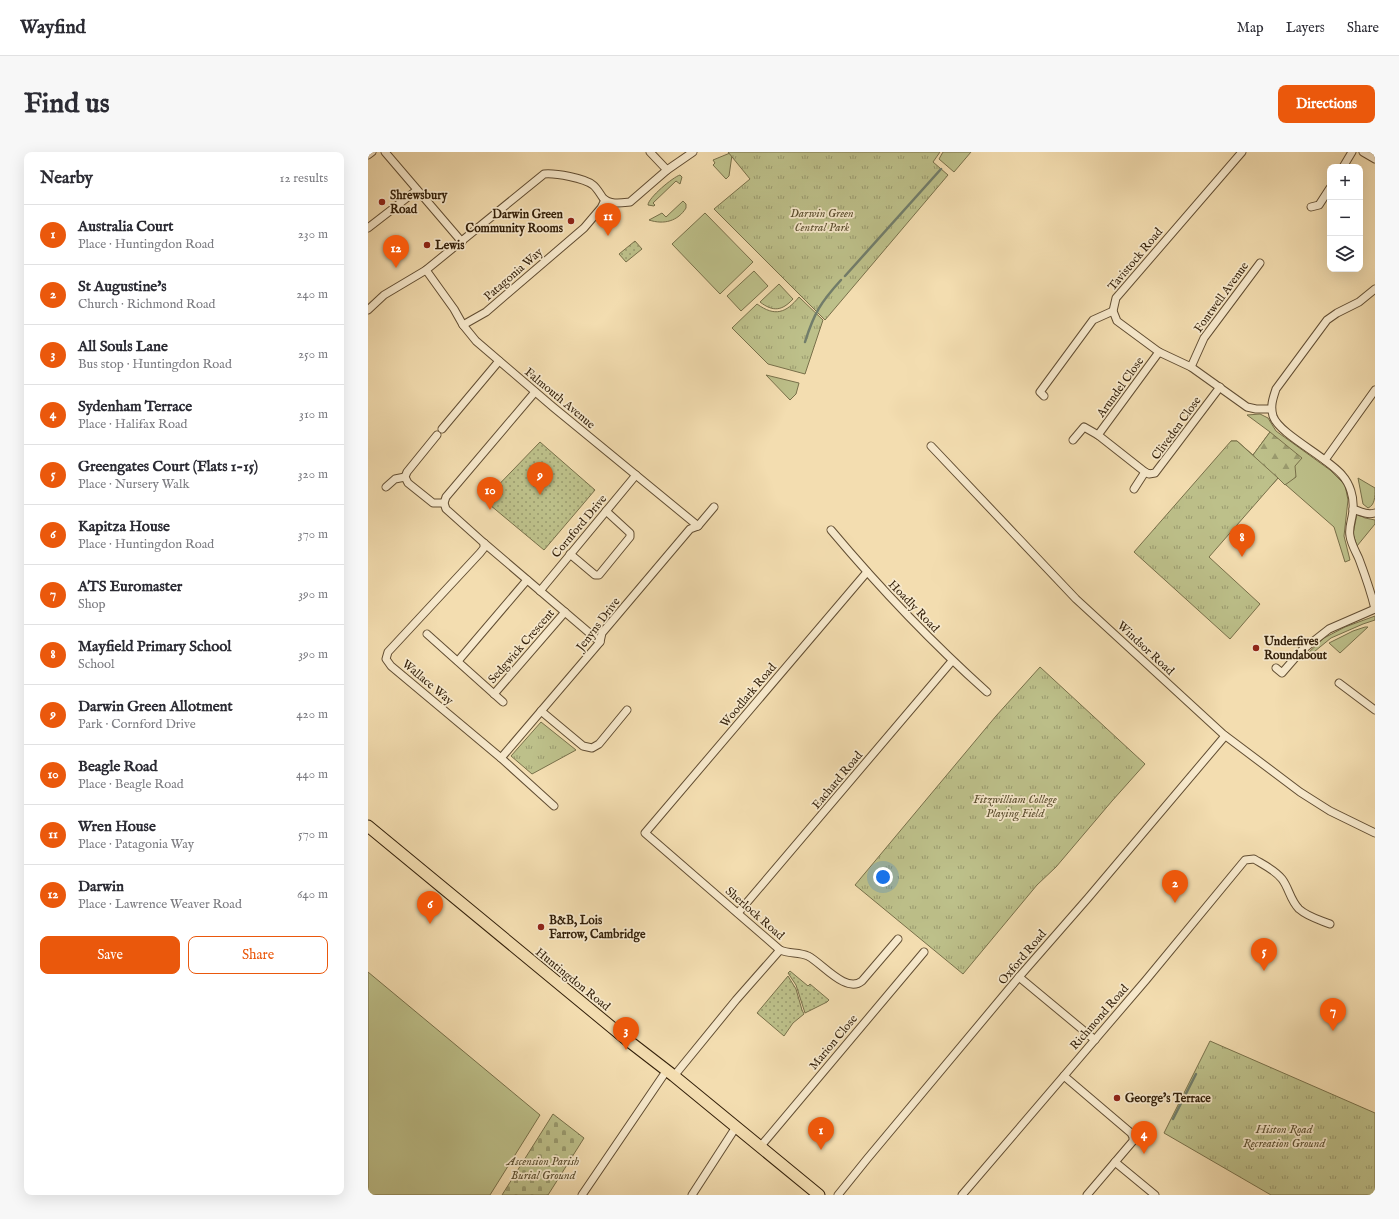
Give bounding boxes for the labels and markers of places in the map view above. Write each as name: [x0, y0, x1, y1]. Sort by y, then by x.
place label: Shrewsbury Road: [390, 188, 449, 217]
marker: Shrewsbury Road: [377, 197, 387, 207]
pin: 11: [595, 203, 621, 236]
place label: Darwin Green Community Rooms: [466, 207, 564, 237]
marker: Darwin Green Community Rooms: [566, 216, 576, 226]
pin: 12: [383, 235, 409, 268]
place label: Lewis: [434, 238, 465, 253]
marker: Lewis: [422, 240, 432, 250]
pin: 9: [527, 462, 553, 495]
pin: 10: [477, 477, 503, 510]
pin: 8: [1229, 524, 1255, 557]
place label: Underfives Roundabout: [1263, 634, 1328, 663]
marker: Underfives Roundabout: [1251, 643, 1261, 653]
pin: 2: [1162, 870, 1188, 903]
pin: 6: [417, 891, 443, 924]
place label: B&B, Lois Farrow, Cambridge: [549, 913, 646, 943]
marker: B&B, Lois Farrow, Cambridge: [536, 922, 546, 932]
pin: 5: [1251, 938, 1277, 971]
pin: 7: [1320, 998, 1346, 1031]
pin: 3: [613, 1017, 639, 1050]
place label: George's Terrace: [1125, 1091, 1211, 1107]
marker: George's Terrace: [1112, 1093, 1122, 1103]
pin: 1: [808, 1117, 834, 1150]
pin: 4: [1131, 1121, 1157, 1154]

